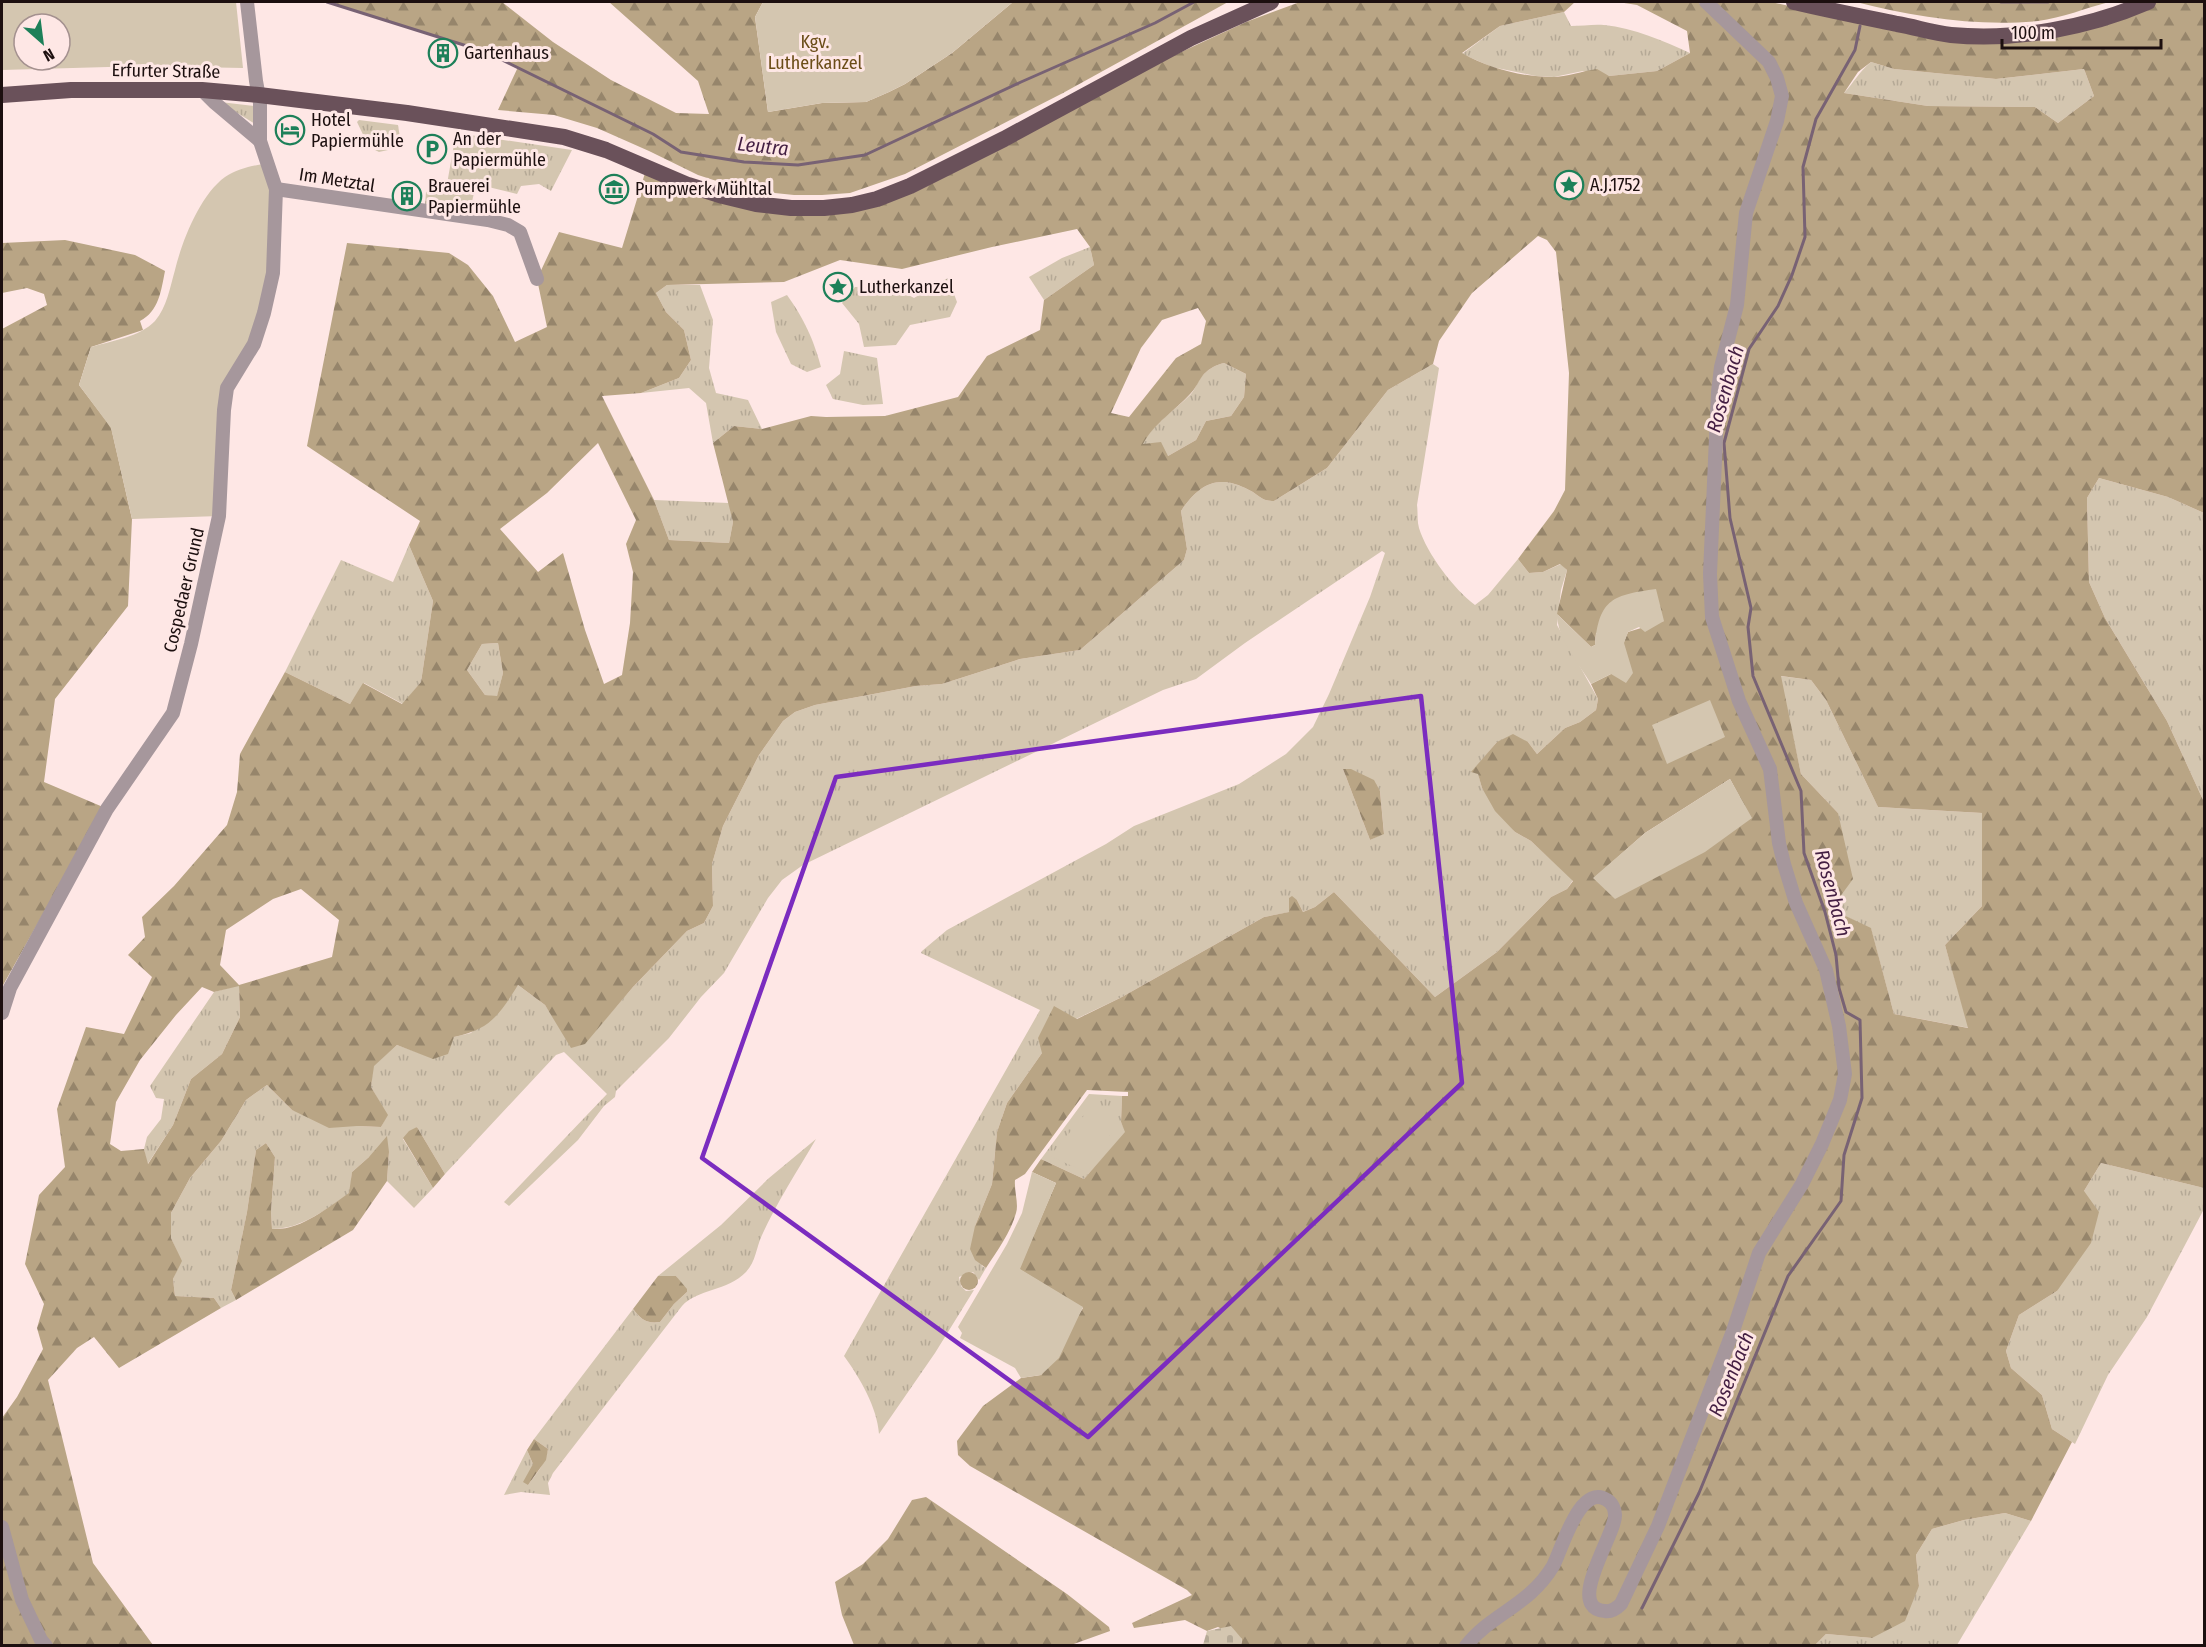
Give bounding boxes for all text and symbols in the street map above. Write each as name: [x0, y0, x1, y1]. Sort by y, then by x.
north arrow: [12, 12, 72, 72]
scale bar: [2002, 12, 2161, 50]
text: 100 m: [2011, 22, 2055, 44]
park label: Kgv. Lutherkanzel: [768, 31, 863, 74]
building icon: Gartenhaus: [427, 37, 459, 69]
place label: Gartenhaus: [464, 42, 549, 64]
text: N: [40, 44, 58, 65]
street label: Erfurter Straße: [111, 59, 221, 83]
place label: Hotel Papiermühle: [311, 109, 404, 152]
hotel icon: Hotel Papiermühle: [274, 114, 306, 146]
place label: An der Papiermühle: [453, 128, 546, 171]
water label: Leutra: [736, 131, 790, 161]
parking icon: An der Papiermühle: [416, 133, 448, 165]
street label: Im Metztal: [297, 163, 377, 197]
place icon: A.J.1752: [1553, 169, 1585, 201]
museum icon: Pumpwerk Mühltal: [598, 173, 630, 205]
place label: A.J.1752: [1590, 174, 1640, 196]
place label: Brauerei Papiermühle: [428, 175, 521, 218]
place label: Pumpwerk Mühltal: [635, 178, 772, 200]
building icon: Brauerei Papiermühle: [391, 180, 423, 212]
place icon: Lutherkanzel: [822, 271, 854, 303]
place label: Lutherkanzel: [859, 276, 954, 298]
water label: Rosenbach: [1701, 343, 1749, 435]
street label: Cospedaer Grund: [159, 525, 209, 655]
water label: Rosenbach: [1810, 847, 1856, 939]
water label: Rosenbach: [1703, 1328, 1759, 1420]

